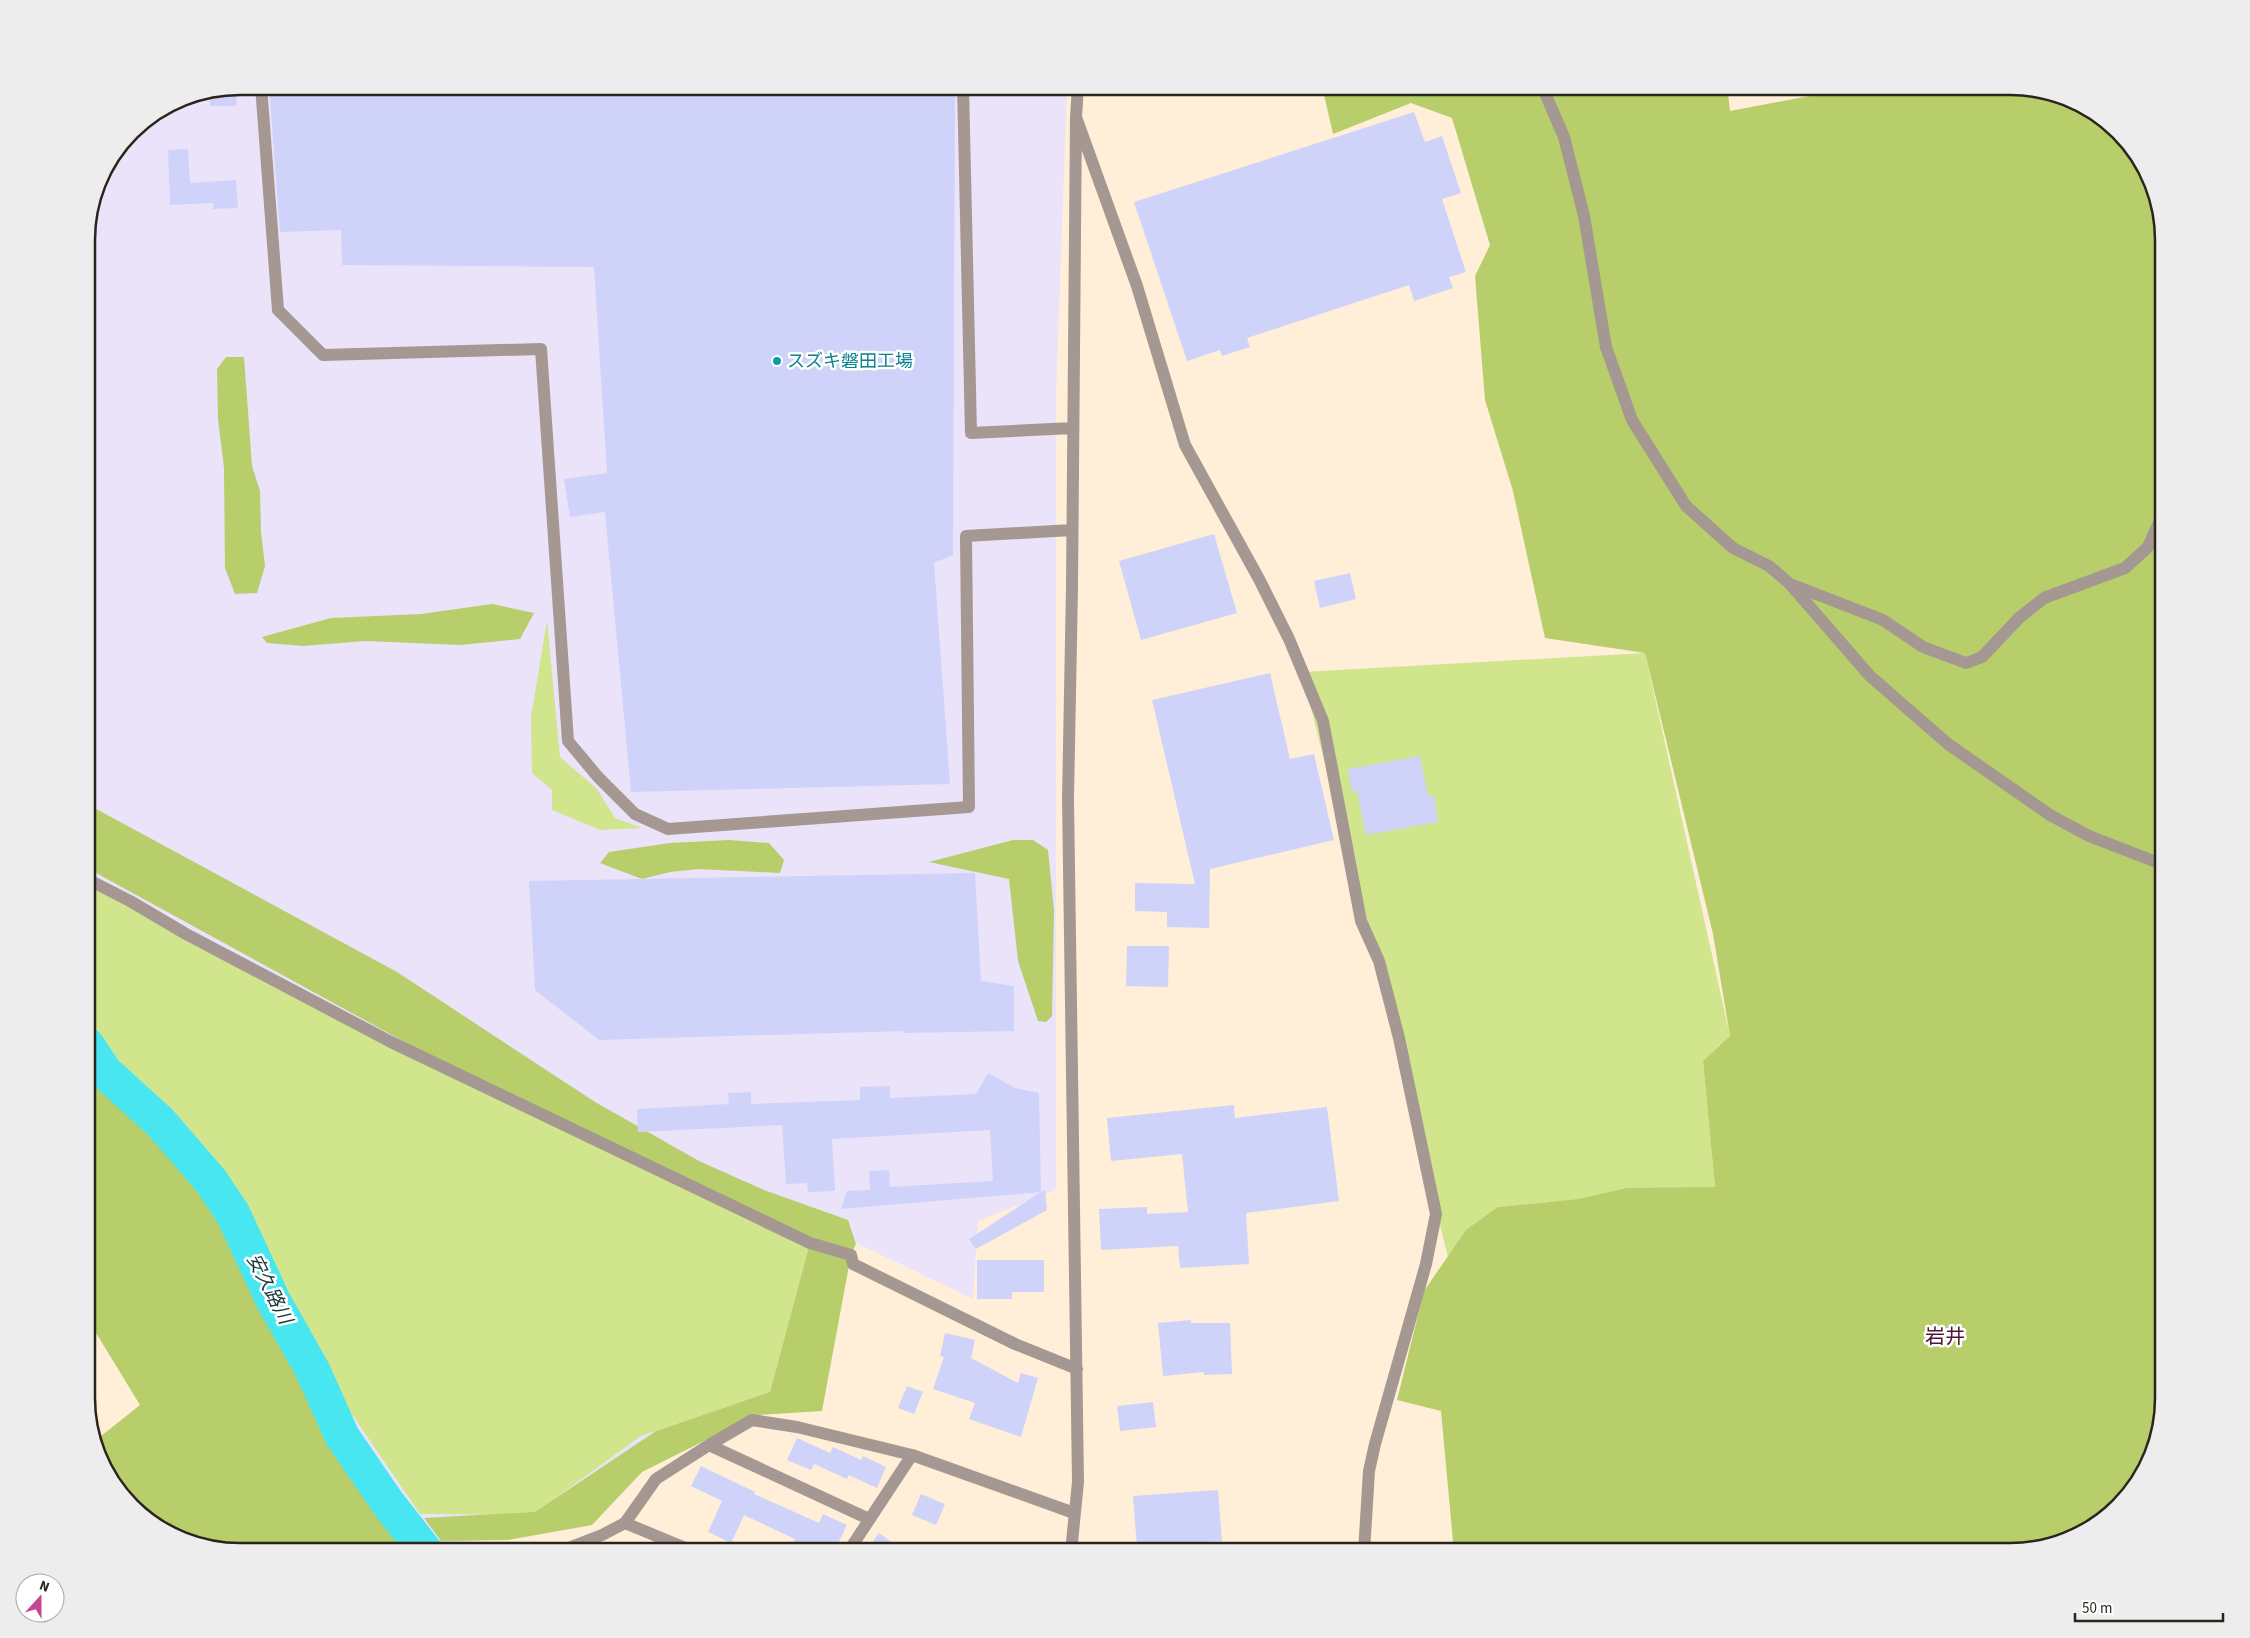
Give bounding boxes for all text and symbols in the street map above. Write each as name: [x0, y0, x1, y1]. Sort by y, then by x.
place label: スズキ磐田工場: [787, 349, 913, 374]
marker: スズキ磐田工場: [771, 355, 783, 367]
water label: 安久路川: [240, 1249, 299, 1331]
district label: 岩井: [1925, 1323, 1965, 1351]
north arrow: [15, 1573, 65, 1623]
text: N: [36, 1576, 52, 1598]
scale bar: [2075, 1590, 2222, 1622]
text: 50 m: [2082, 1598, 2112, 1619]

